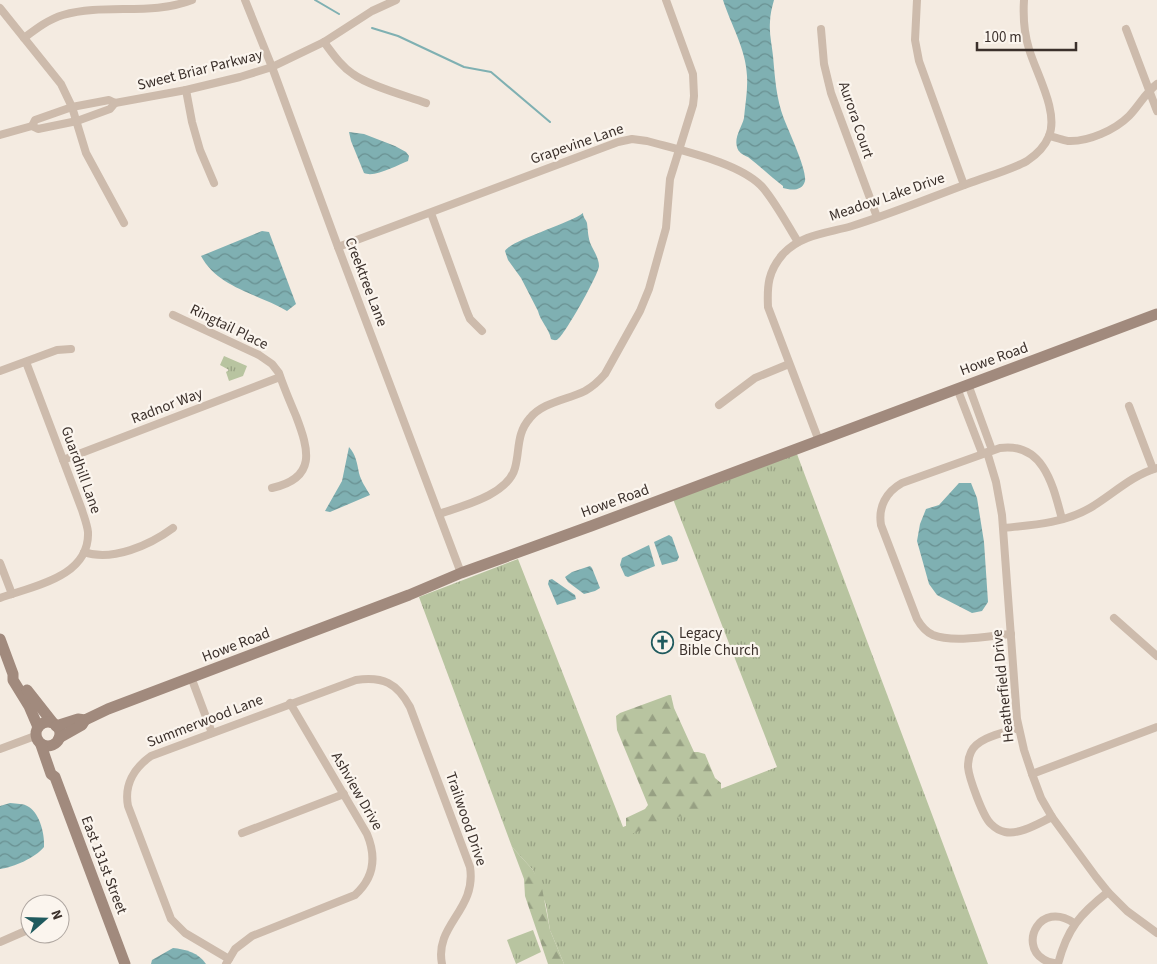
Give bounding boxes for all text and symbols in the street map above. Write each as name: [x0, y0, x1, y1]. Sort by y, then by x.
scale bar: [977, 20, 1076, 52]
text: 100 m: [984, 27, 1022, 48]
street label: Sweet Briar Parkway: [135, 44, 265, 96]
street label: Aurora Court: [833, 79, 879, 161]
street label: Grapevine Lane: [528, 118, 626, 170]
street label: Meadow Lake Drive: [826, 167, 948, 227]
street label: Creektree Lane: [339, 234, 393, 330]
street label: Ringtail Place: [186, 299, 272, 355]
street label: Howe Road: [957, 337, 1031, 381]
street label: Radnor Way: [128, 383, 206, 429]
street label: Guardhill Lane: [56, 423, 106, 517]
street label: Howe Road: [578, 479, 652, 523]
street label: Howe Road: [199, 622, 273, 668]
place label: Legacy Bible Church: [679, 623, 759, 661]
street label: Heatherfield Drive: [987, 629, 1019, 743]
church icon: Legacy Bible Church: [651, 630, 675, 654]
street label: Summerwood Lane: [144, 689, 266, 753]
street label: Ashview Drive: [326, 748, 388, 834]
street label: Trailwood Drive: [440, 769, 492, 869]
street label: East 131st Street: [76, 813, 132, 917]
north arrow: [20, 894, 70, 944]
text: N: [45, 907, 67, 923]

